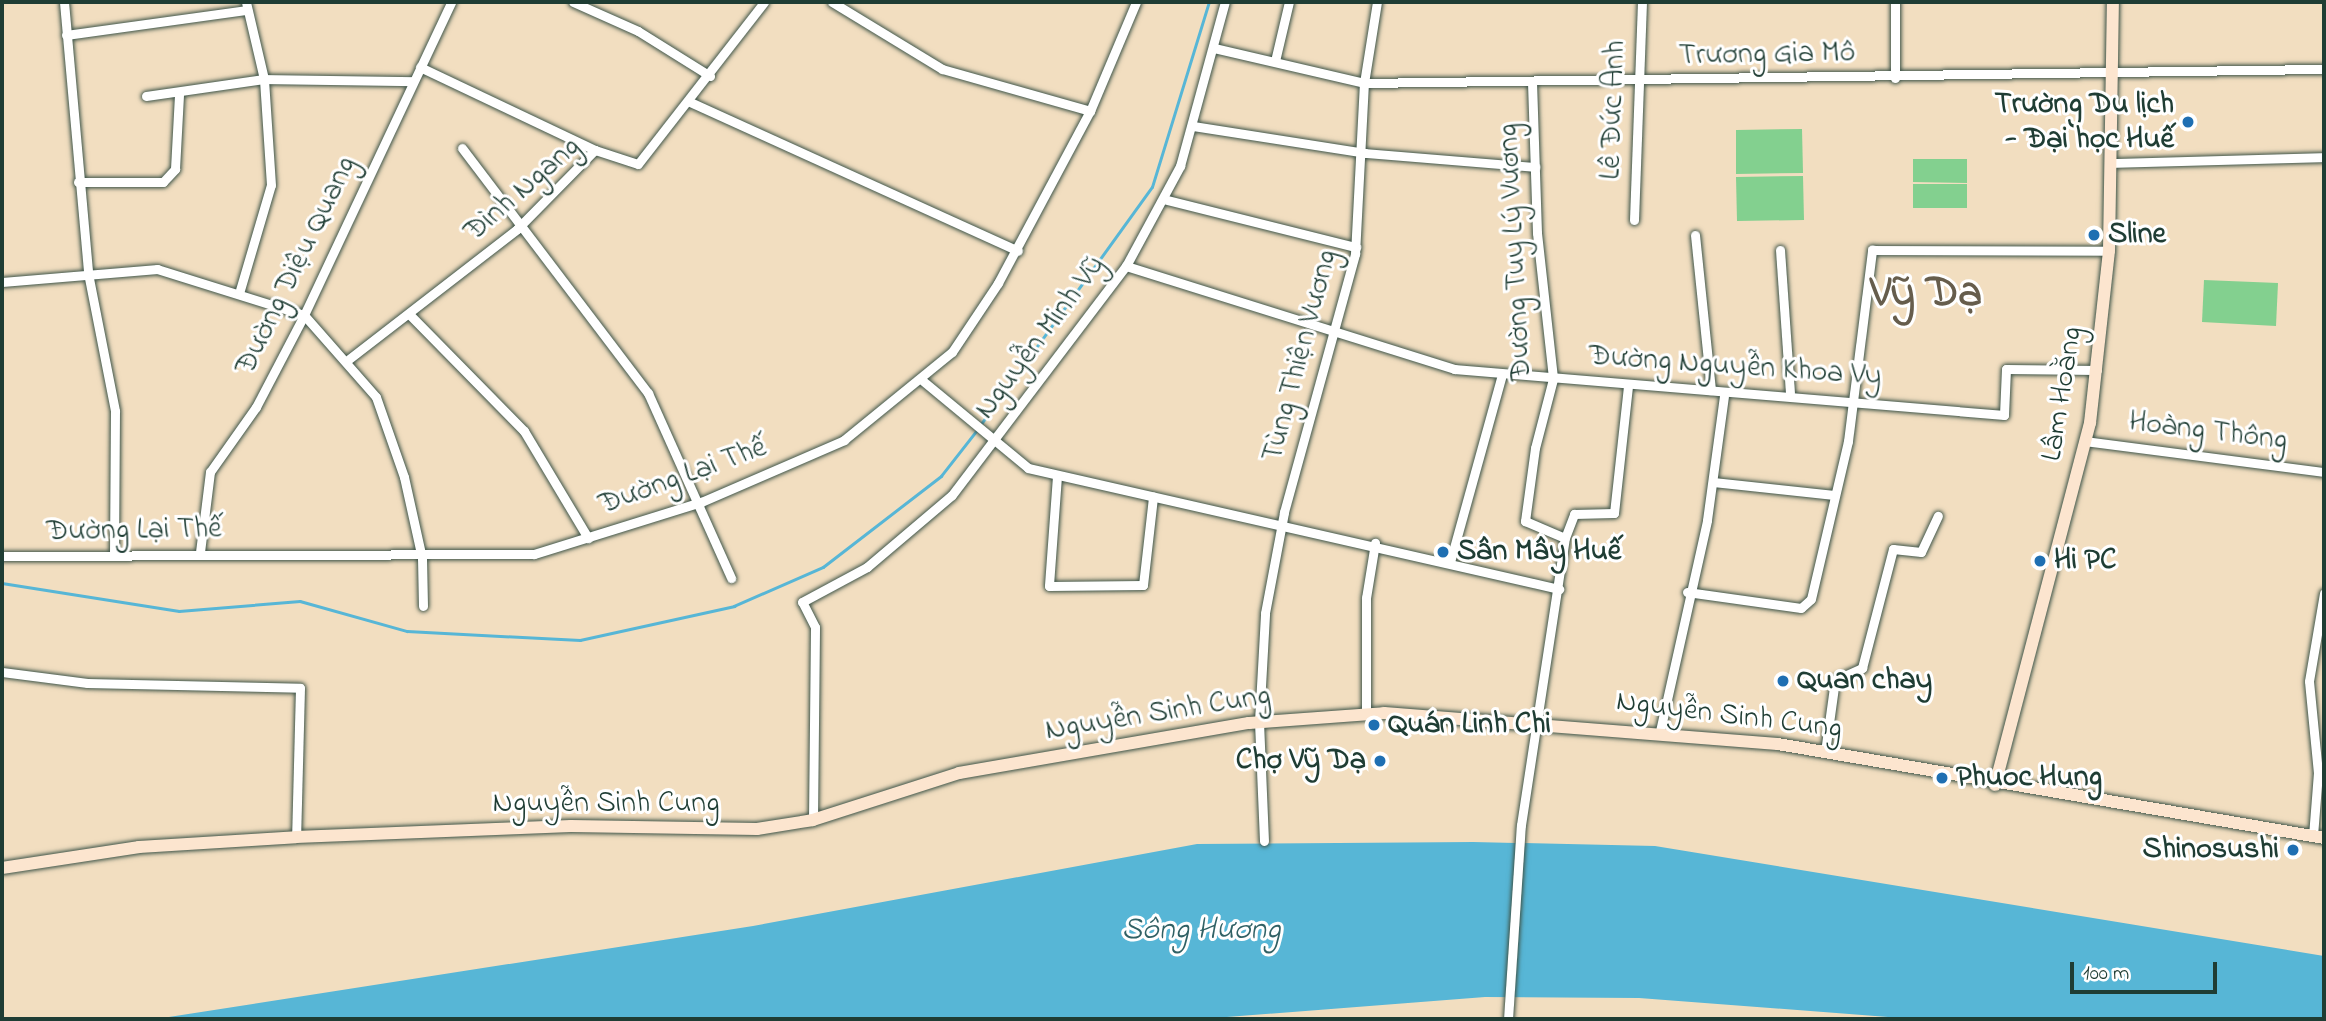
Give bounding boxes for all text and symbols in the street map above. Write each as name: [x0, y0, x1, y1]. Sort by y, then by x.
street label: Trương Gia Mô: [1678, 35, 1856, 75]
street label: Lê Đức Anh: [1594, 40, 1634, 180]
place label: Trường Du lịch - Đại học Huế: [1994, 87, 2174, 158]
marker: Trường Du lịch - Đại học Huế: [2180, 114, 2196, 130]
street label: Đường Tuy Lý Vương: [1491, 123, 1541, 381]
street label: Đình Ngang: [458, 130, 588, 250]
street label: Đường Diệu Quang: [228, 151, 366, 381]
place label: Sline: [2108, 217, 2166, 253]
marker: Sline: [2086, 227, 2102, 243]
street label: Tùng Thiện Vương: [1255, 246, 1347, 466]
street label: Nguyễn Minh Vỹ: [968, 249, 1114, 427]
district label: Vỹ Dạ: [1870, 268, 1982, 320]
street label: Lâm Hoằng: [2035, 324, 2091, 464]
street label: Đường Nguyễn Khoa Vy: [1587, 339, 1883, 395]
street label: Hoàng Thông: [2127, 404, 2289, 460]
street label: Đường Lại Thế: [594, 430, 772, 524]
street label: Đường Lại Thế: [46, 511, 222, 551]
place label: Sân Mây Huế: [1457, 534, 1621, 570]
place label: Hi PC: [2054, 543, 2116, 579]
marker: Sân Mây Huế: [1435, 544, 1451, 560]
marker: Hi PC: [2032, 553, 2048, 569]
place label: Quan chay: [1797, 663, 1932, 699]
marker: Quan chay: [1775, 673, 1791, 689]
street label: Nguyễn Sinh Cung: [1043, 678, 1273, 750]
street label: Nguyễn Sinh Cung: [1614, 684, 1844, 748]
place label: Quán Linh Chi: [1388, 707, 1551, 743]
marker: Quán Linh Chi: [1366, 717, 1382, 733]
place label: Chợ Vỹ Dạ: [1236, 743, 1366, 779]
marker: Chợ Vỹ Dạ: [1372, 753, 1388, 769]
place label: Phuoc Hung: [1956, 760, 2102, 796]
marker: Phuoc Hung: [1934, 770, 1950, 786]
street label: Nguyễn Sinh Cung: [492, 786, 720, 822]
place label: Shinosushi: [2142, 832, 2279, 868]
marker: Shinosushi: [2285, 842, 2301, 858]
water label: Sông Hương: [1122, 912, 1280, 950]
scale bar: [2074, 948, 2221, 992]
text: 100 m: [2083, 959, 2129, 989]

